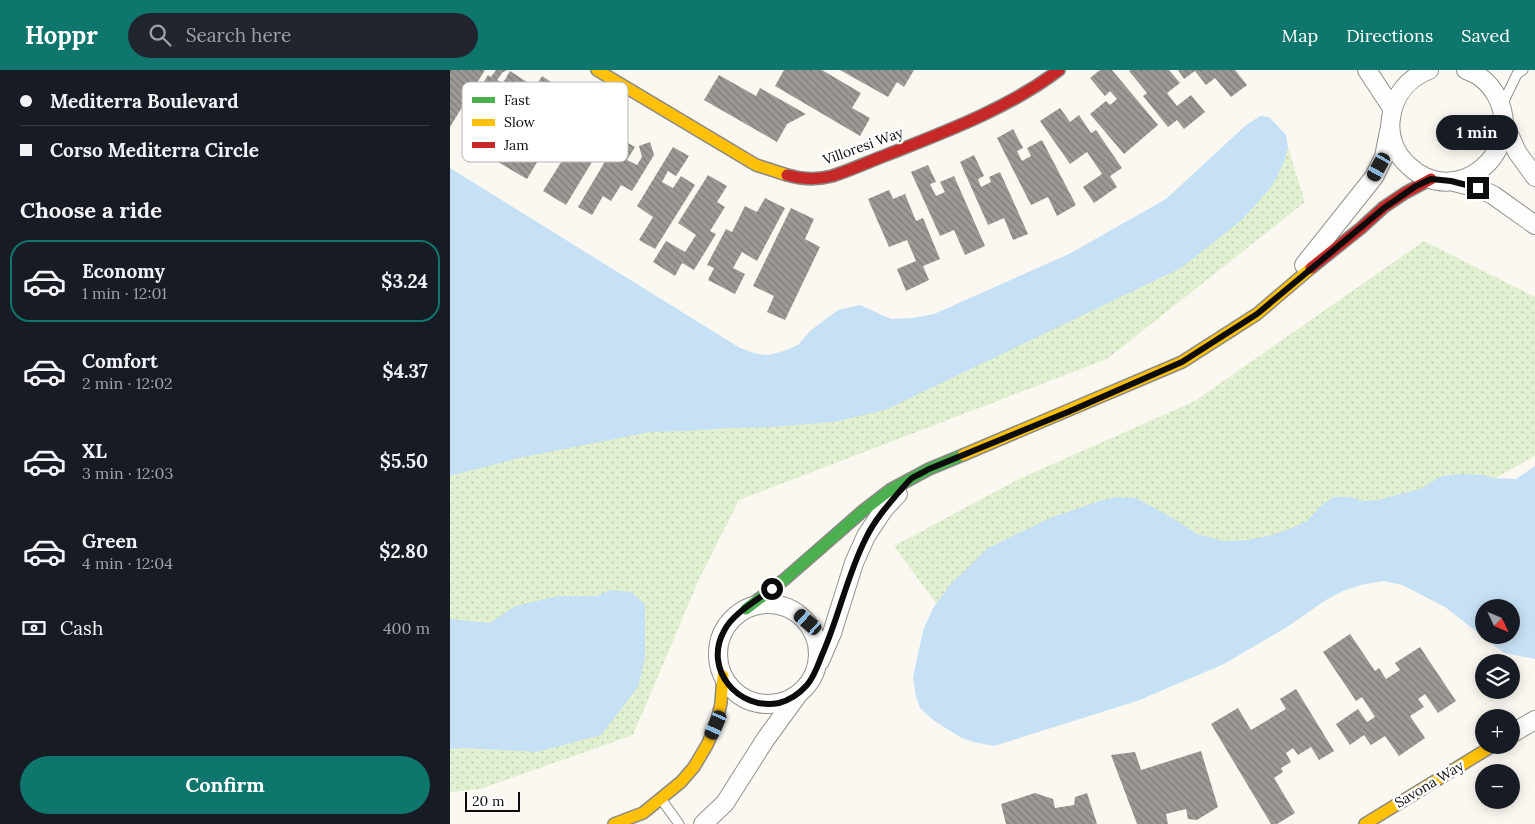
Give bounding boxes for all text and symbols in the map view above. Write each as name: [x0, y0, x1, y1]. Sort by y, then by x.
search box: [128, 13, 478, 58]
text: Hoppr: [25, 20, 98, 51]
icon: search: [146, 21, 174, 49]
text: Search here: [186, 23, 291, 47]
text: Map: [1282, 24, 1318, 47]
text: Directions: [1346, 24, 1433, 47]
text: Saved: [1461, 24, 1510, 47]
legend: [462, 82, 628, 162]
text: Mediterra Boulevard: [50, 89, 238, 113]
text: Fast: [504, 91, 531, 109]
text: Slow: [504, 113, 536, 131]
callout: 1 min: [1437, 116, 1519, 150]
text: 1 min: [1457, 122, 1497, 142]
street label: Villoresi Way: [819, 123, 906, 169]
text: Jam: [503, 136, 529, 154]
text: Corso Mediterra Circle: [50, 138, 259, 162]
car: [1365, 150, 1392, 184]
route end: [1467, 177, 1489, 199]
text: Choose a ride: [20, 196, 162, 224]
icon: car: [22, 259, 67, 304]
text: Economy: [82, 259, 165, 283]
text: $3.24: [381, 269, 428, 293]
text: 1 min · 12:01: [82, 283, 167, 303]
icon: car: [22, 349, 67, 394]
text: Comfort: [82, 349, 158, 373]
text: $4.37: [382, 359, 428, 383]
text: 2 min · 12:02: [82, 373, 173, 393]
icon: car: [22, 439, 67, 484]
text: XL: [82, 439, 107, 463]
text: $5.50: [380, 449, 428, 473]
text: 3 min · 12:03: [82, 463, 173, 483]
icon: car: [22, 529, 67, 574]
text: Green: [82, 529, 138, 553]
text: $2.80: [379, 539, 428, 563]
text: 4 min · 12:04: [82, 553, 173, 573]
route start: [761, 578, 783, 600]
north arrow: [1475, 599, 1520, 644]
map controls: [1475, 599, 1520, 809]
car: [791, 606, 824, 638]
icon: cash: [20, 614, 48, 642]
text: Cash: [60, 616, 103, 640]
text: 400 m: [383, 618, 430, 638]
button: layers: [1475, 654, 1520, 699]
car: [703, 708, 728, 742]
button: +: [1475, 709, 1520, 754]
button: Confirm: [20, 756, 430, 814]
street label: Savona Way: [1391, 756, 1467, 812]
button: −: [1475, 764, 1520, 809]
scale bar: [465, 789, 520, 812]
text: 20 m: [472, 792, 504, 810]

